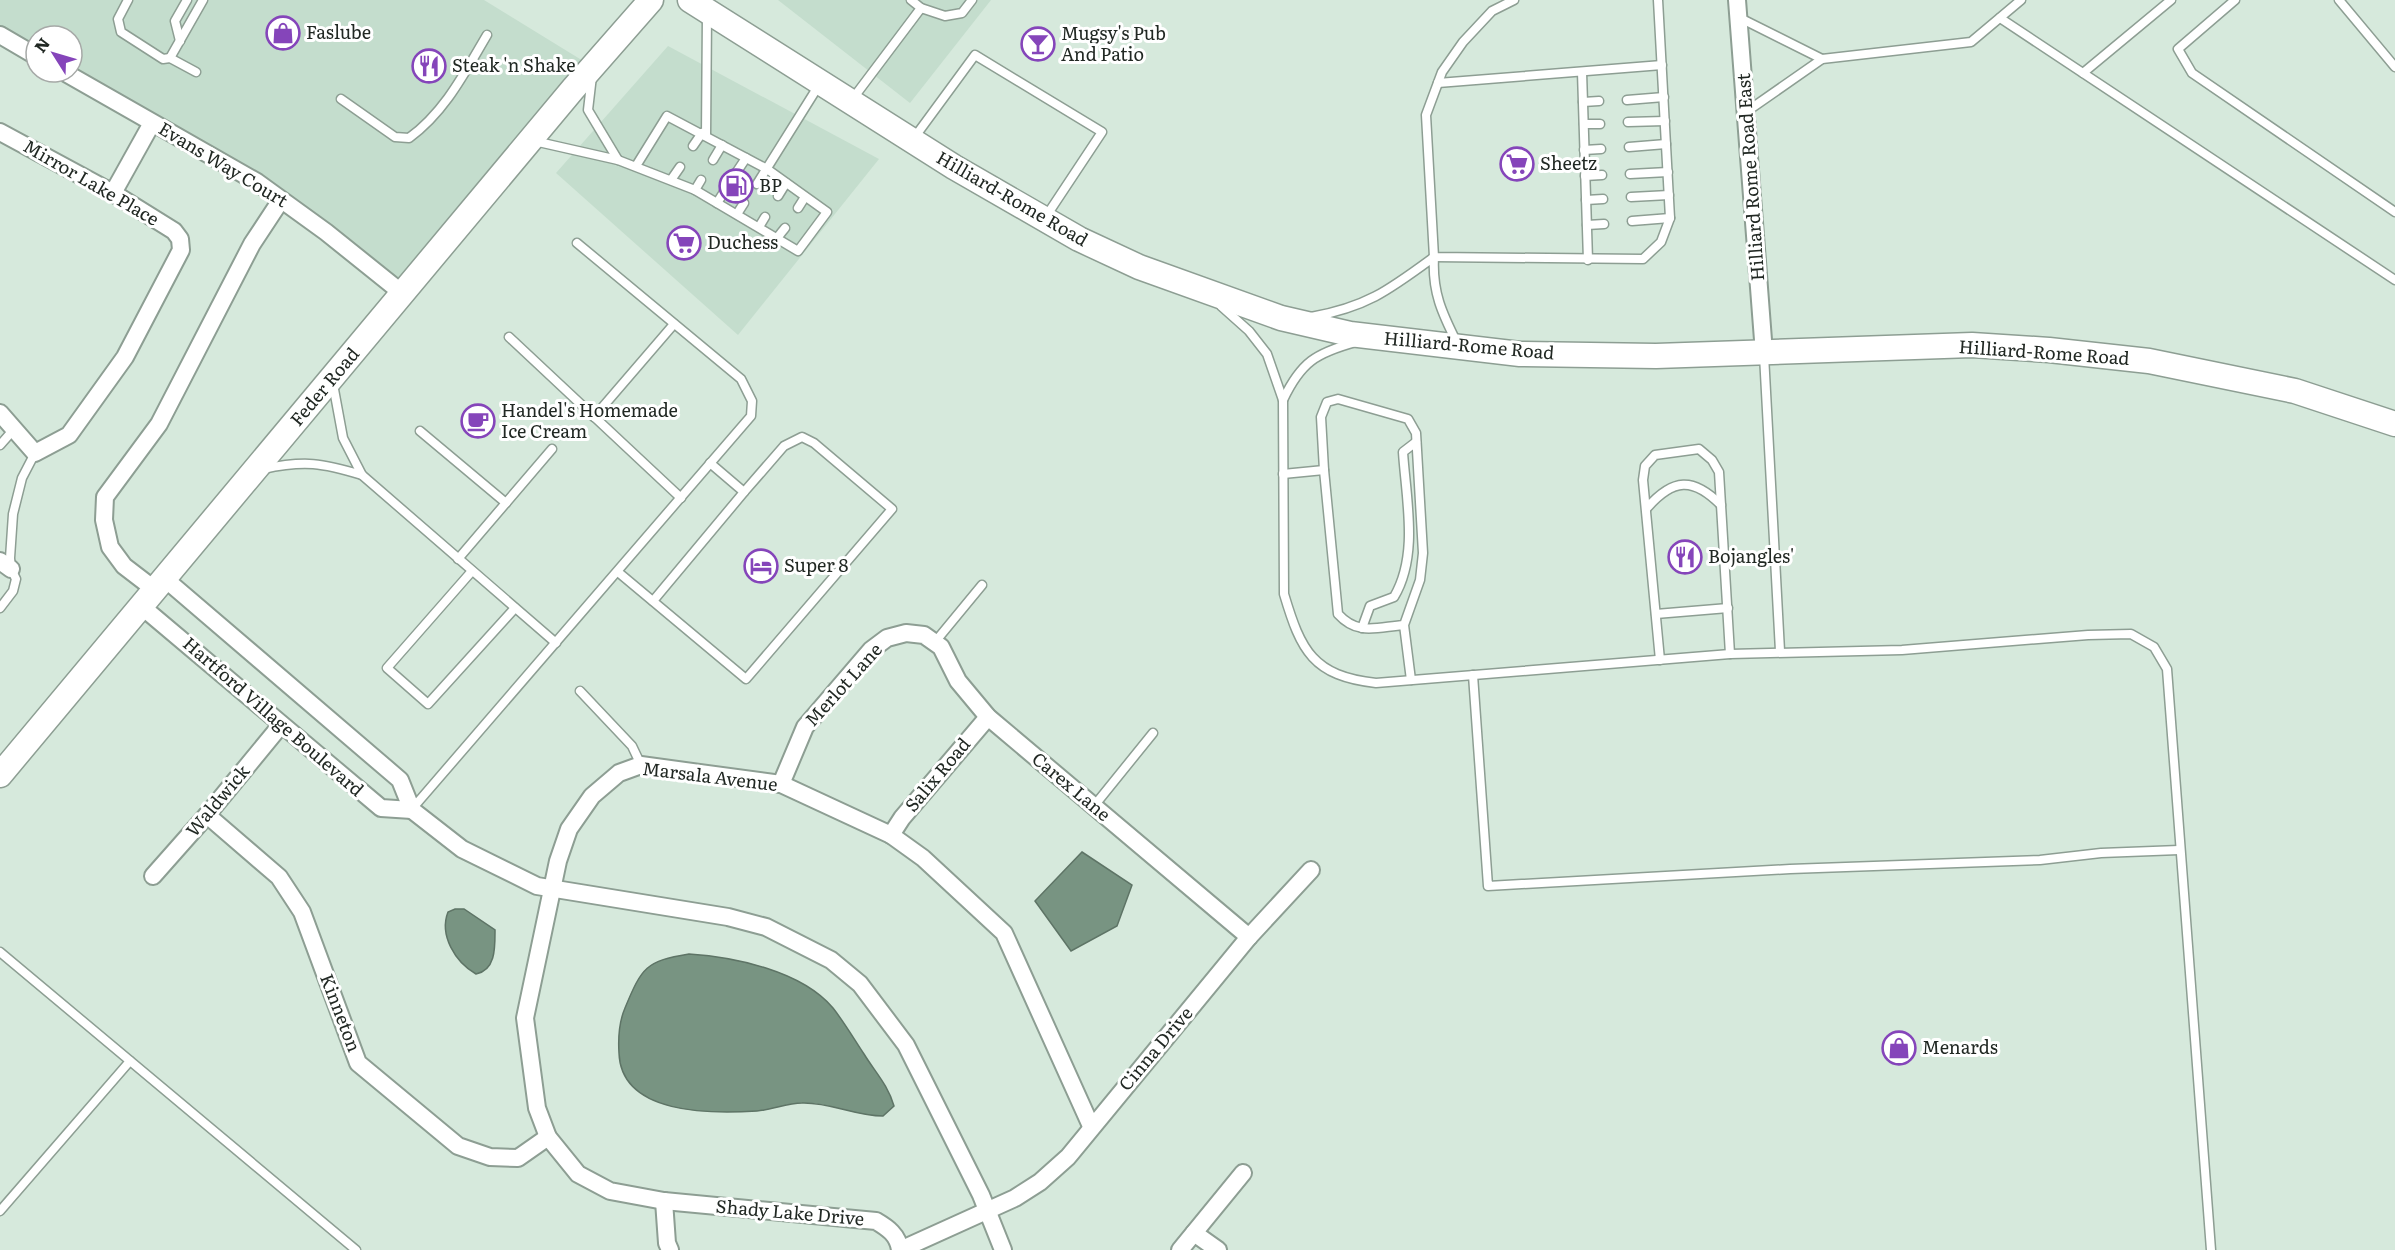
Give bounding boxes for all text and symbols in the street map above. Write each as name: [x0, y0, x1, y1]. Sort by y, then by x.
shop icon: Faslube: [265, 15, 301, 51]
place label: Faslube: [306, 18, 371, 45]
place label: Mugsy's Pub And Patio: [1061, 19, 1166, 67]
north arrow: [24, 24, 84, 84]
bar icon: Mugsy's Pub And Patio: [1020, 26, 1056, 62]
text: N: [28, 32, 55, 57]
restaurant icon: Steak 'n Shake: [411, 48, 447, 84]
place label: Steak 'n Shake: [452, 51, 576, 78]
street label: Hilliard Rome Road East: [1729, 72, 1770, 282]
street label: Evans Way Court: [154, 114, 294, 213]
street label: Mirror Lake Place: [19, 132, 165, 232]
street label: Hilliard-Rome Road: [932, 143, 1094, 252]
supermarket icon: Sheetz: [1499, 146, 1535, 182]
place label: Sheetz: [1540, 149, 1597, 176]
fuel station icon: BP: [718, 168, 754, 204]
place label: BP: [759, 171, 782, 198]
supermarket icon: Duchess: [666, 225, 702, 261]
place label: Duchess: [707, 228, 778, 255]
street label: Hilliard-Rome Road: [1383, 324, 1556, 365]
street label: Hilliard-Rome Road: [1958, 332, 2130, 371]
street label: Feder Road: [283, 341, 365, 431]
place label: Handel's Homemade Ice Cream: [501, 396, 678, 444]
cafe icon: Handel's Homemade Ice Cream: [460, 403, 496, 439]
restaurant icon: Bojangles': [1667, 539, 1703, 575]
place label: Bojangles': [1708, 542, 1794, 569]
hotel icon: Super 8: [743, 548, 779, 584]
place label: Super 8: [784, 551, 848, 578]
street label: Hartford Village Boulevard: [178, 630, 370, 802]
street label: Merlot Lane: [798, 636, 888, 732]
street label: Salix Road: [898, 731, 976, 817]
street label: Carex Lane: [1027, 745, 1117, 827]
street label: Marsala Avenue: [641, 754, 779, 797]
street label: Waldwick: [179, 757, 256, 842]
street label: Kinneton: [314, 970, 369, 1055]
street label: Cinna Drive: [1111, 1000, 1198, 1096]
shop icon: Menards: [1881, 1030, 1917, 1066]
place label: Menards: [1922, 1033, 1998, 1060]
street label: Shady Lake Drive: [715, 1192, 865, 1231]

